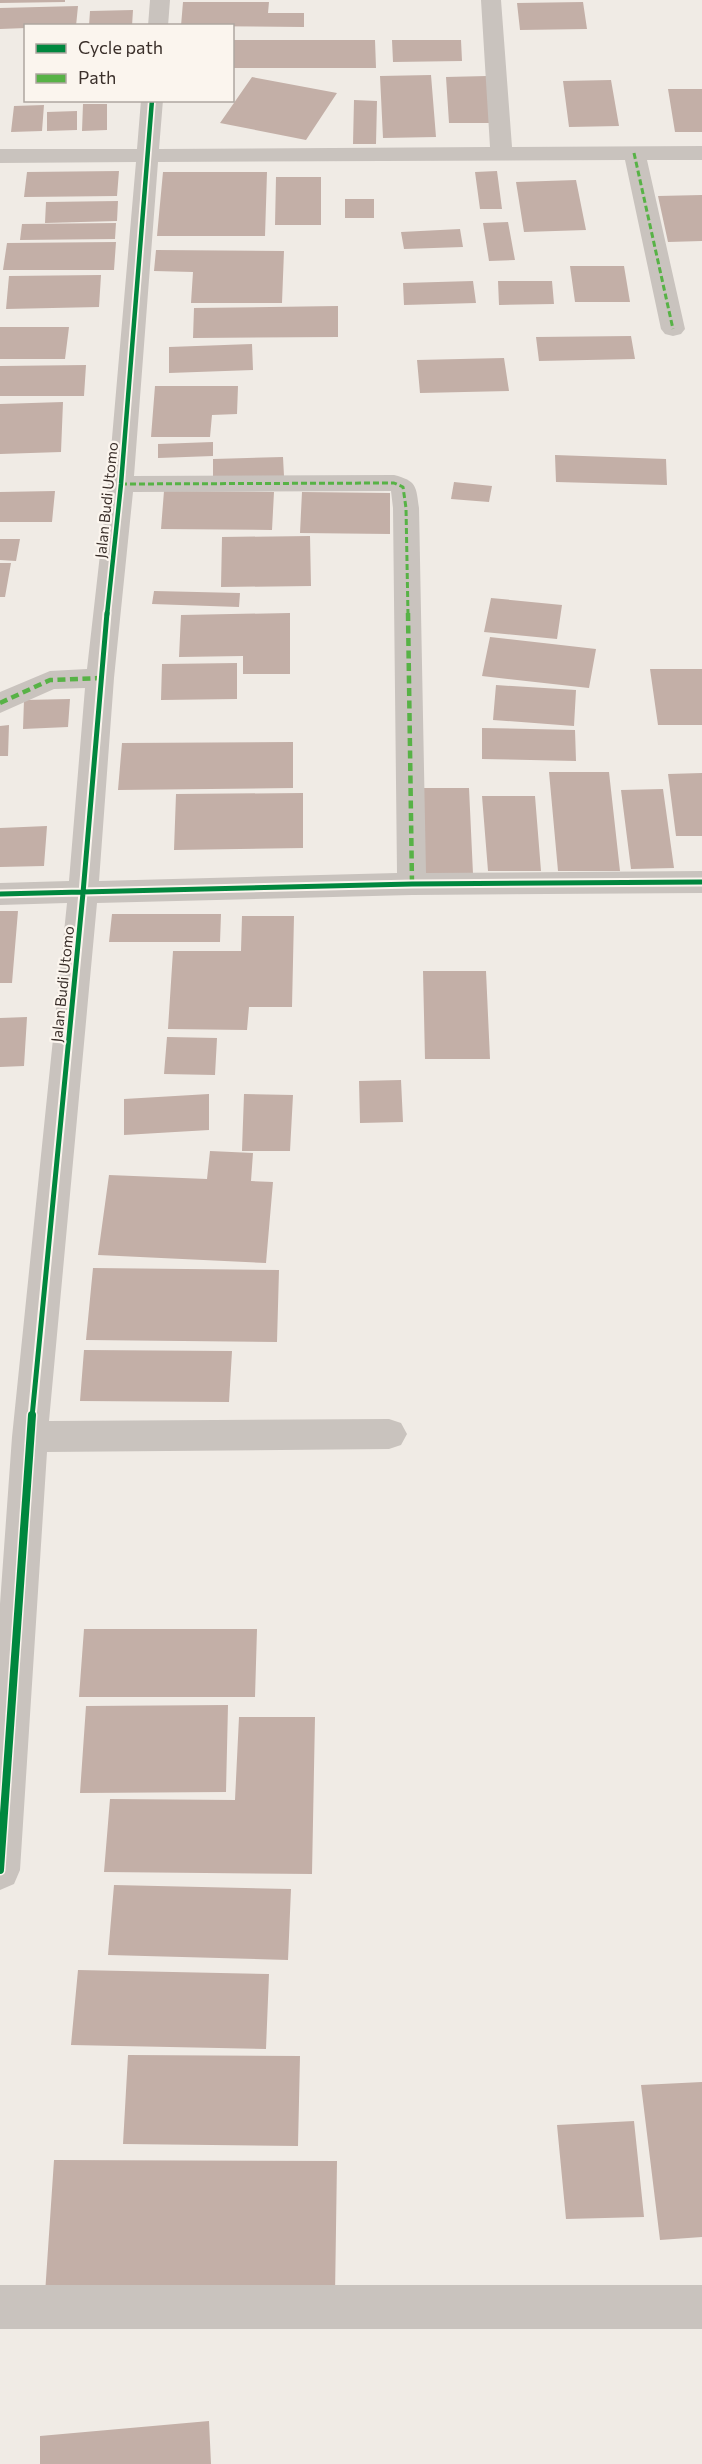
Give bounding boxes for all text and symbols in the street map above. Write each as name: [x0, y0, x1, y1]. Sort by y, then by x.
legend: [24, 24, 234, 102]
text: Cycle path: [78, 36, 163, 58]
text: Path: [78, 66, 116, 88]
street label: Jalan Budi Utomo: [91, 441, 121, 559]
street label: Jalan Budi Utomo: [47, 925, 77, 1043]

